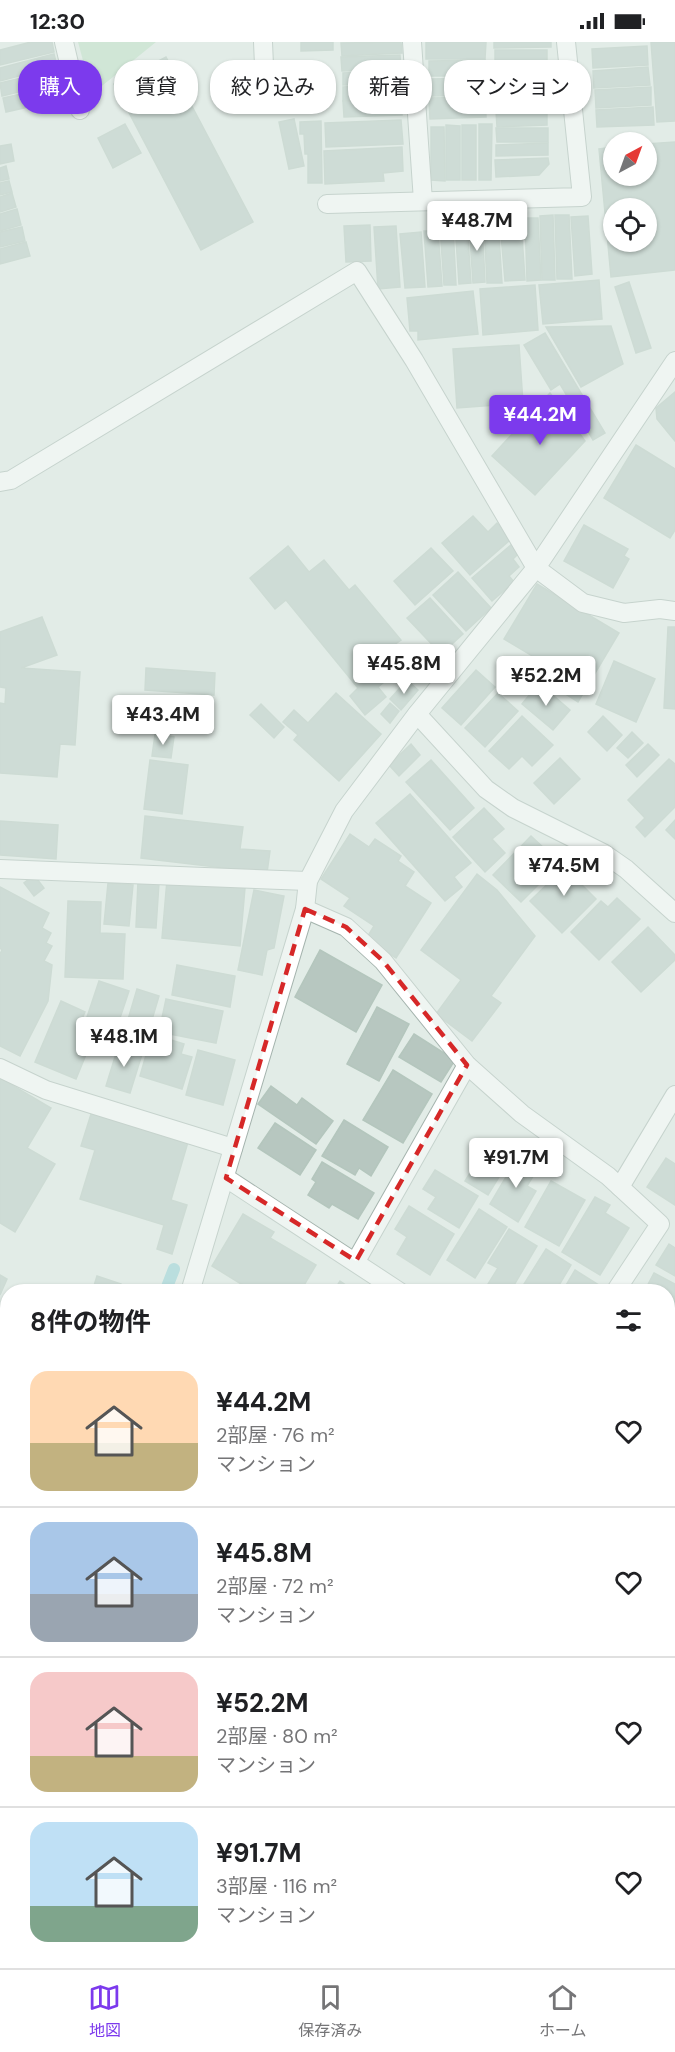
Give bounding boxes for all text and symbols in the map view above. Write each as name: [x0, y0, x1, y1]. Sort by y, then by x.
text: 12:30: [30, 7, 85, 36]
chip: 購入: [18, 60, 102, 114]
chip: 賃貸: [114, 60, 198, 114]
chip: 絞り込み: [210, 60, 336, 114]
chip: 新着: [348, 60, 432, 114]
chip: マンション: [444, 60, 591, 114]
north arrow: [603, 132, 657, 186]
map controls: [603, 132, 657, 252]
button: locate: [603, 198, 657, 252]
pin: ¥48.7M: [428, 201, 526, 252]
text: ¥48.7M: [441, 207, 513, 233]
pin: ¥44.2M: [491, 395, 589, 446]
text: ¥44.2M: [503, 401, 577, 427]
pin: ¥45.8M: [355, 644, 453, 695]
text: ¥45.8M: [367, 650, 441, 676]
pin: ¥52.2M: [497, 656, 595, 707]
text: ¥52.2M: [510, 662, 582, 688]
pin: ¥43.4M: [114, 695, 212, 746]
text: ¥43.4M: [126, 701, 200, 727]
pin: ¥74.5M: [515, 846, 613, 897]
text: ¥74.5M: [528, 852, 600, 878]
pin: ¥48.1M: [75, 1017, 173, 1068]
text: ¥48.1M: [90, 1023, 158, 1049]
pin: ¥91.7M: [467, 1138, 565, 1189]
text: ¥91.7M: [483, 1144, 549, 1170]
icon: filters: [612, 1304, 645, 1337]
text: 8件の物件: [30, 1305, 150, 1339]
text: ¥44.2M: [216, 1385, 311, 1419]
icon: home: [78, 1395, 150, 1467]
icon: heart: [612, 1415, 645, 1448]
text: 2部屋 · 76 m²: [216, 1422, 335, 1448]
text: マンション: [216, 1451, 316, 1477]
text: ¥45.8M: [216, 1536, 312, 1570]
icon: home: [78, 1546, 150, 1618]
icon: heart: [612, 1566, 645, 1599]
text: 2部屋 · 72 m²: [216, 1573, 334, 1599]
text: マンション: [216, 1602, 316, 1628]
text: ¥52.2M: [216, 1686, 308, 1720]
icon: home: [78, 1696, 150, 1768]
icon: heart: [612, 1716, 645, 1749]
text: 2部屋 · 80 m²: [216, 1723, 338, 1749]
text: マンション: [216, 1752, 316, 1778]
text: ¥91.7M: [216, 1836, 301, 1870]
icon: home: [78, 1846, 150, 1918]
icon: heart: [612, 1866, 645, 1899]
text: 3部屋 · 116 m²: [216, 1873, 337, 1899]
text: マンション: [216, 1902, 316, 1928]
tab: 地図: [88, 1981, 121, 2041]
tab: 保存済み: [298, 1981, 362, 2041]
tab: ホーム: [539, 1981, 587, 2041]

